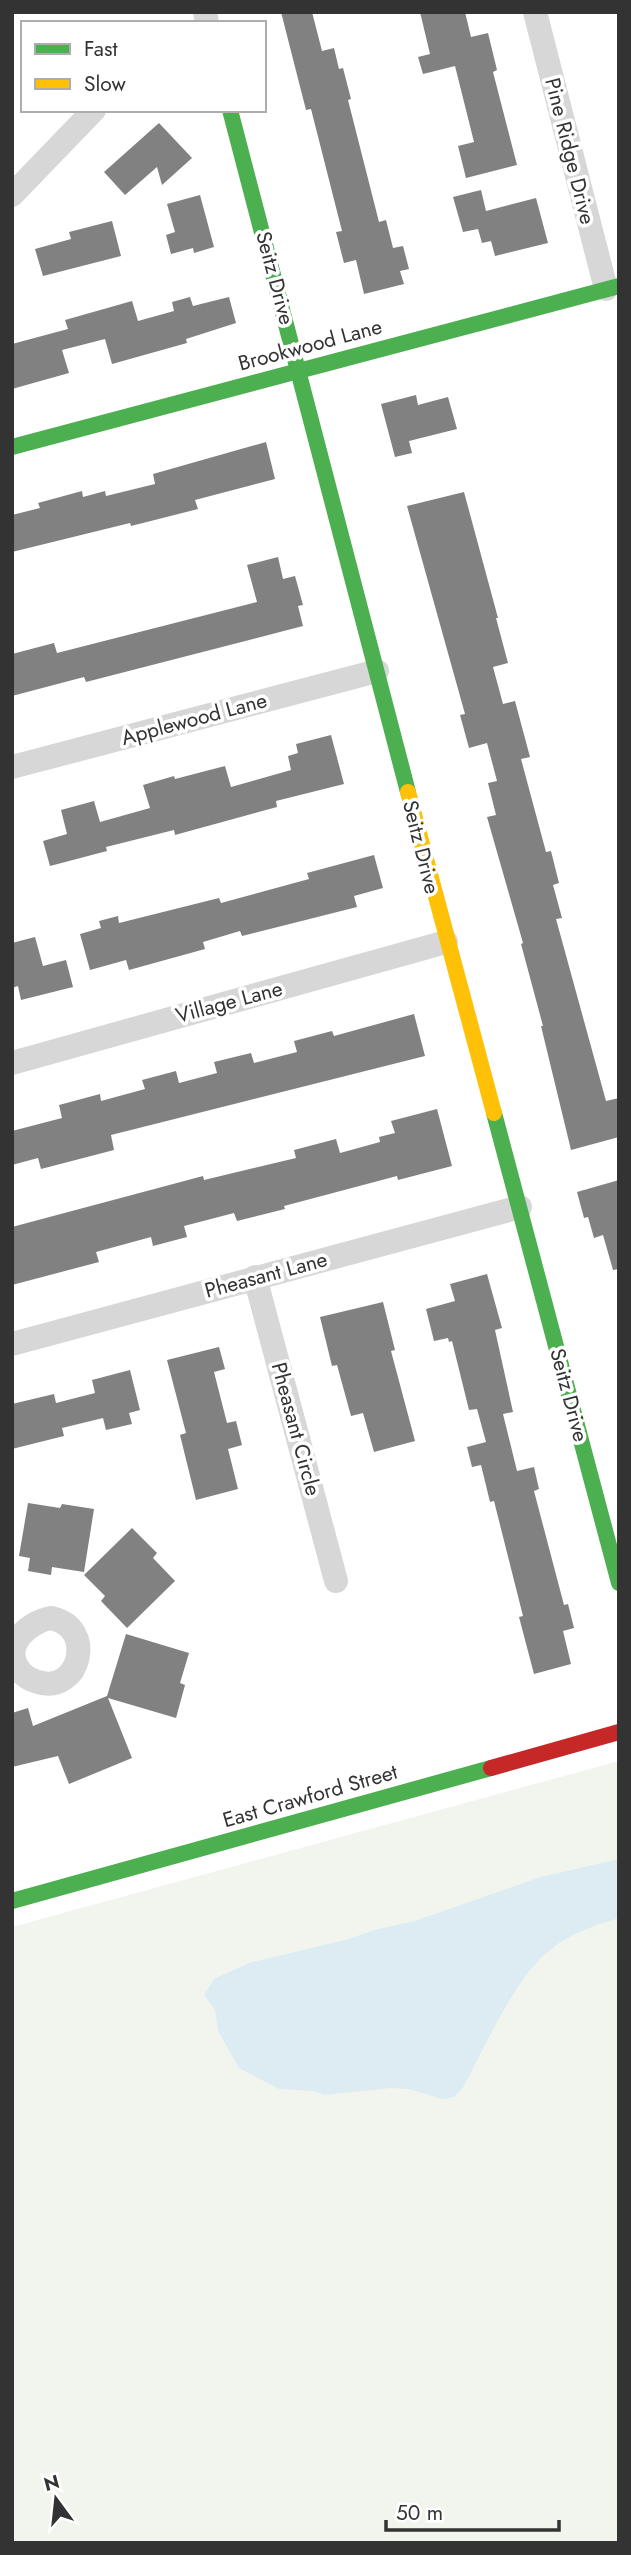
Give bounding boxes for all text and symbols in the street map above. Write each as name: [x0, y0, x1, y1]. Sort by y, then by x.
legend: [21, 21, 266, 112]
text: Fast: [84, 34, 117, 64]
text: Slow: [84, 69, 126, 99]
street label: Pine Ridge Drive: [537, 75, 603, 228]
street label: Seitz Drive: [248, 228, 302, 328]
street label: Brookwood Lane: [235, 311, 385, 379]
street label: Applewood Lane: [118, 685, 270, 753]
street label: Seitz Drive: [395, 797, 447, 897]
street label: Village Lane: [172, 973, 286, 1031]
street label: Pheasant Lane: [201, 1244, 331, 1306]
street label: Seitz Drive: [542, 1345, 596, 1445]
street label: Pheasant Circle: [264, 1359, 328, 1499]
street label: East Crawford Street: [219, 1757, 401, 1835]
north arrow: [21, 2464, 91, 2534]
text: N: [41, 2468, 63, 2498]
scale bar: [386, 2488, 559, 2532]
text: 50 m: [396, 2498, 443, 2528]

